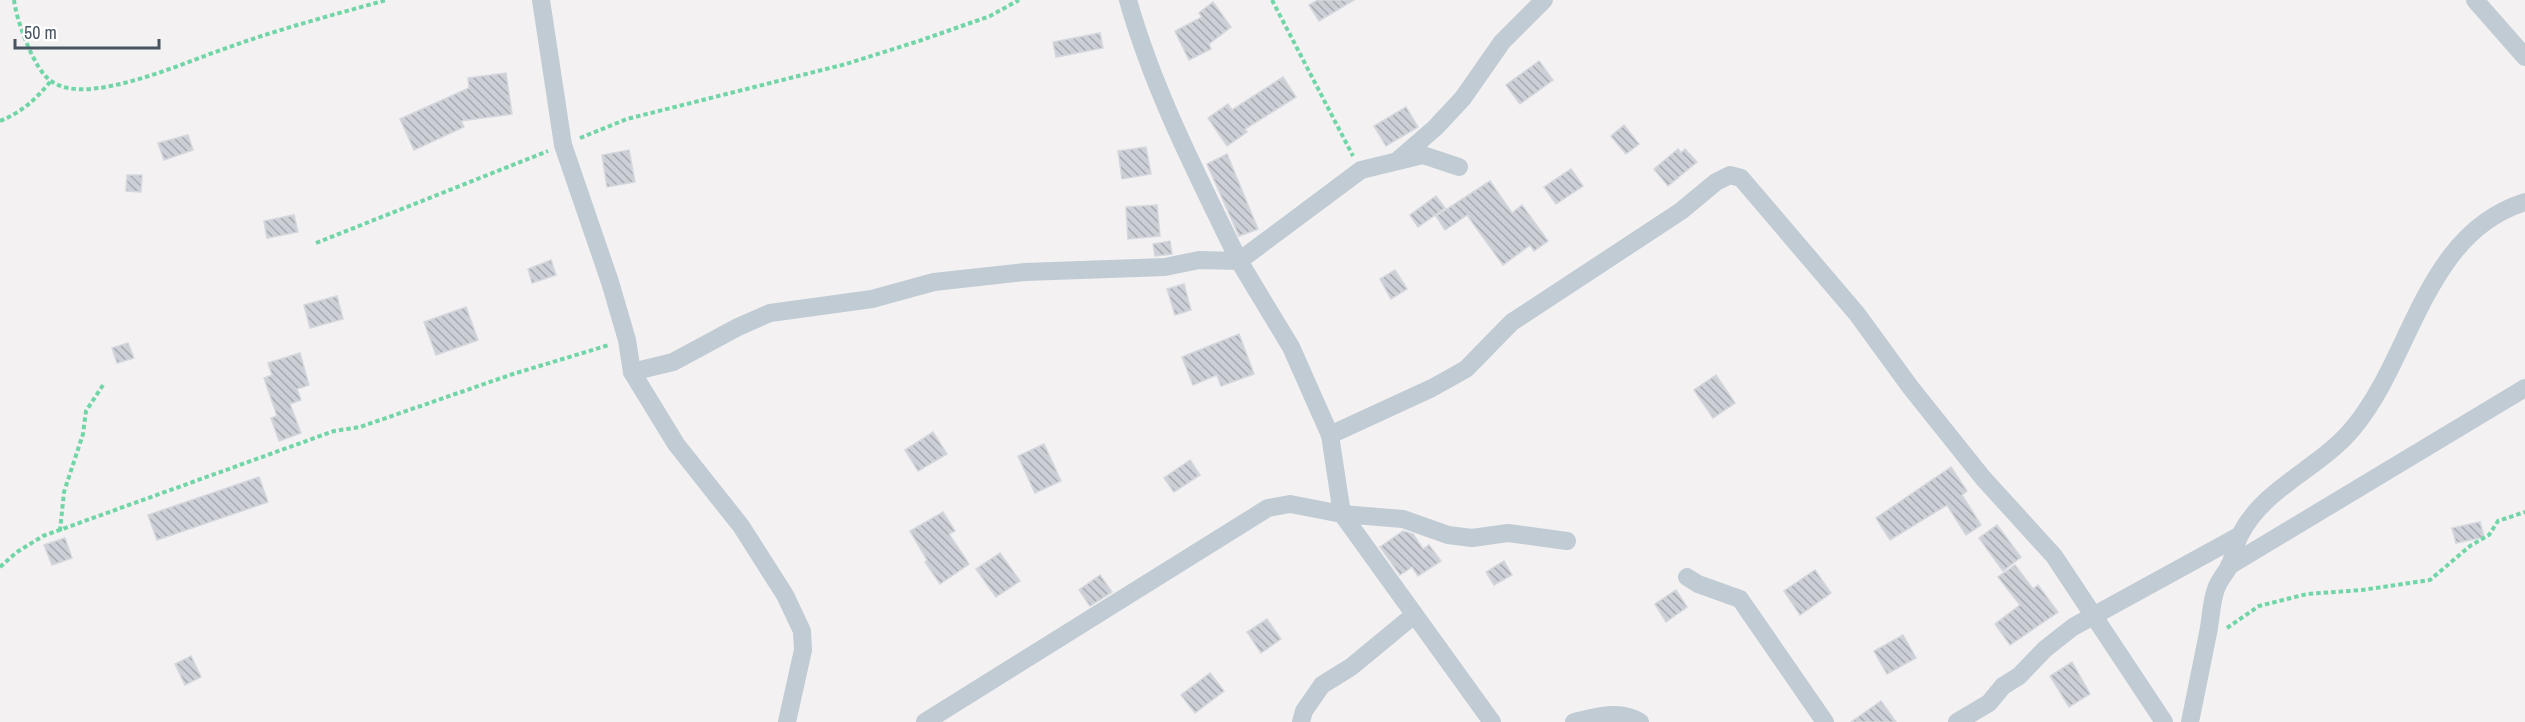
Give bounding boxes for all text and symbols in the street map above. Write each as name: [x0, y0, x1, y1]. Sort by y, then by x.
scale bar: [15, 12, 159, 50]
text: 50 m: [24, 20, 57, 45]

